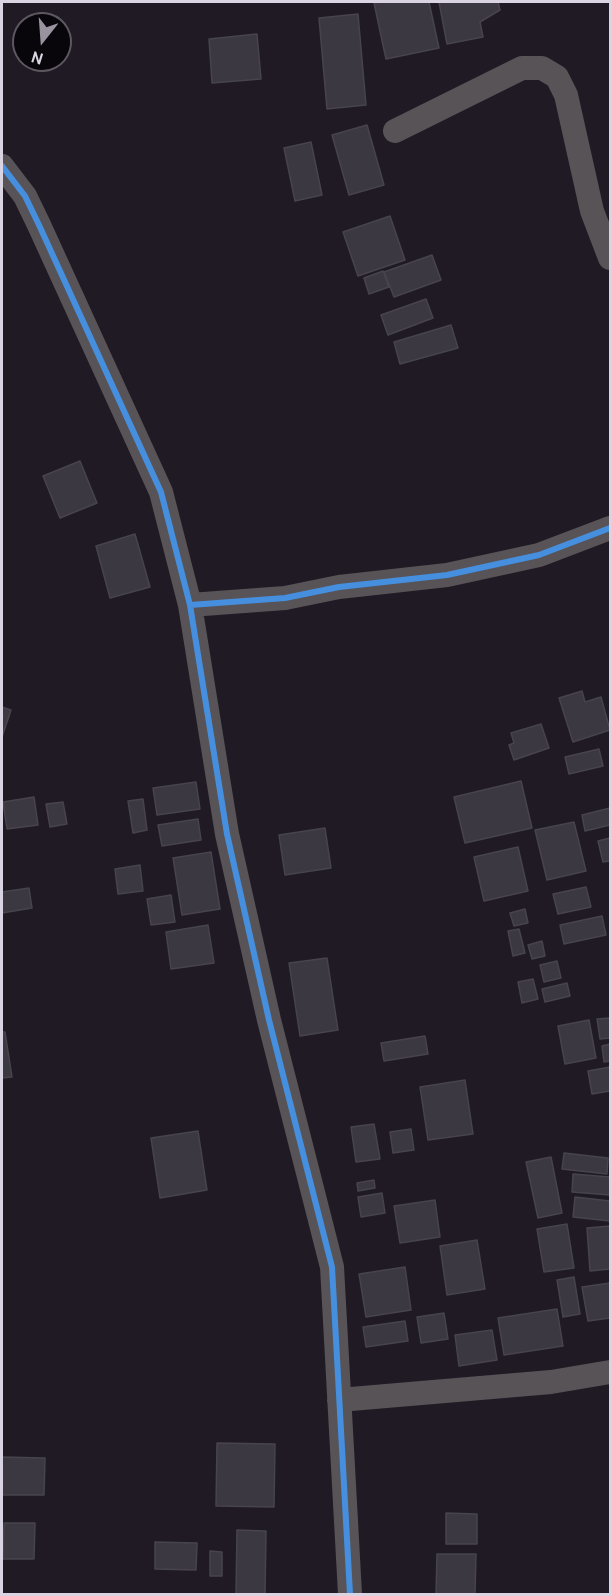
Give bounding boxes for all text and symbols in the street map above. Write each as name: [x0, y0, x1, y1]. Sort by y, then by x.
north arrow: [12, 12, 72, 72]
text: N: [29, 47, 45, 69]

